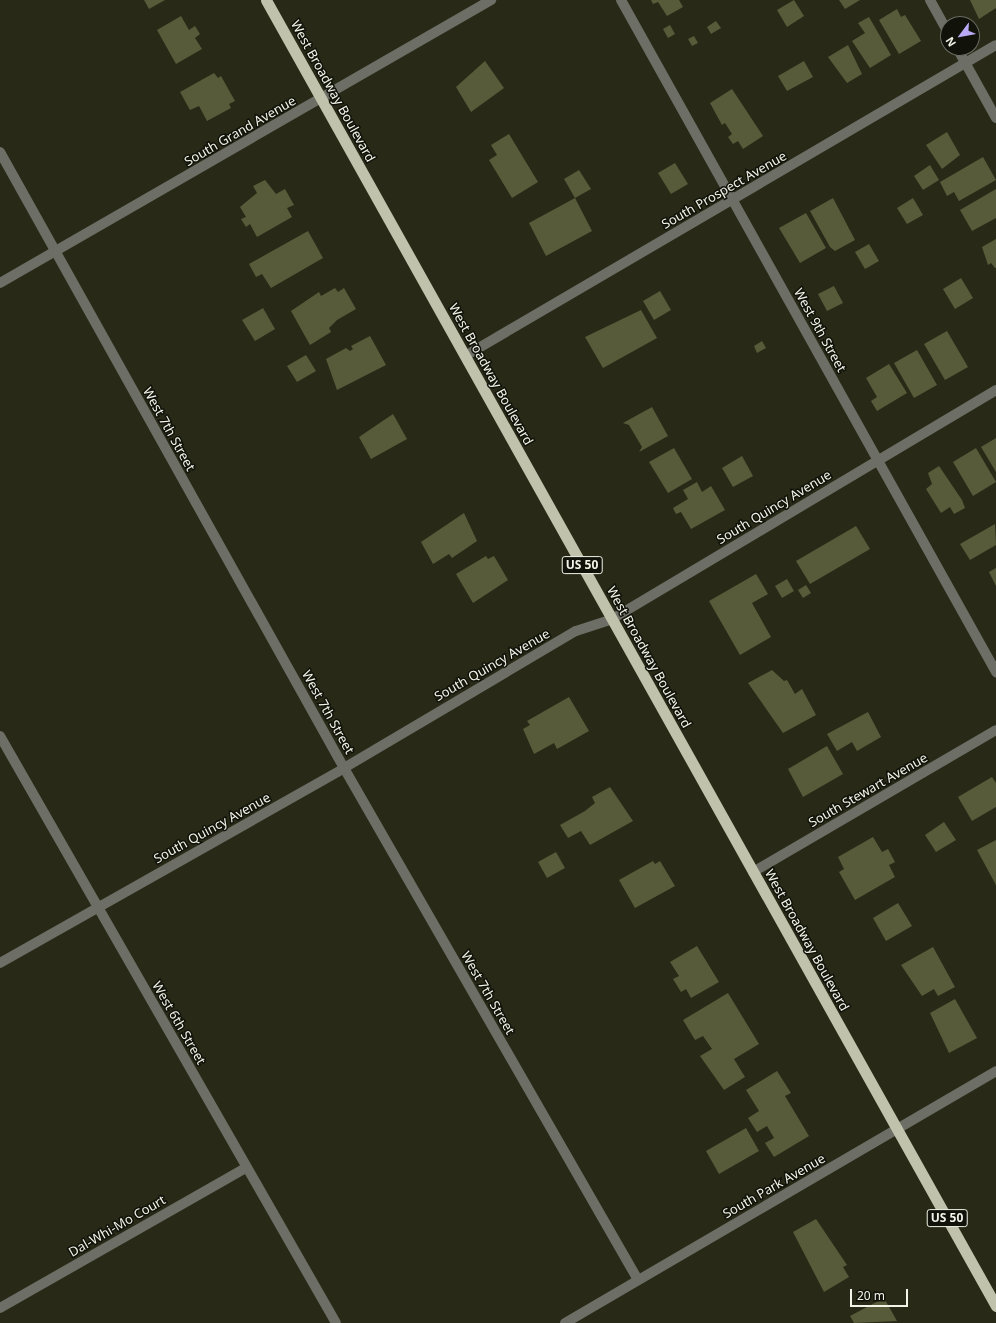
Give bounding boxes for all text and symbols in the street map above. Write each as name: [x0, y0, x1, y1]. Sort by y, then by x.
north arrow: [940, 16, 980, 56]
street label: West Broadway Boulevard: [288, 17, 378, 165]
text: N: [942, 34, 959, 50]
street label: South Grand Avenue: [182, 93, 298, 169]
street label: South Prospect Avenue: [659, 148, 789, 232]
street label: West 9th Street: [791, 285, 849, 375]
street label: West Broadway Boulevard: [446, 300, 536, 448]
street label: West 7th Street: [140, 384, 198, 474]
street label: South Quincy Avenue: [714, 467, 834, 547]
road number: US 50: [561, 555, 603, 575]
street label: West Broadway Boulevard: [604, 583, 694, 731]
street label: South Quincy Avenue: [432, 626, 552, 704]
street label: West 7th Street: [299, 667, 357, 757]
street label: South Stewart Avenue: [806, 750, 930, 830]
street label: South Quincy Avenue: [151, 790, 273, 866]
street label: West Broadway Boulevard: [762, 866, 852, 1014]
street label: West 7th Street: [458, 949, 518, 1037]
street label: West 6th Street: [149, 979, 209, 1067]
street label: South Park Avenue: [720, 1150, 828, 1222]
street label: Dal-Whi-Mo Court: [66, 1192, 168, 1260]
road number: US 50: [926, 1208, 968, 1228]
scale bar: [852, 1281, 910, 1307]
text: 20 m: [857, 1287, 885, 1304]

